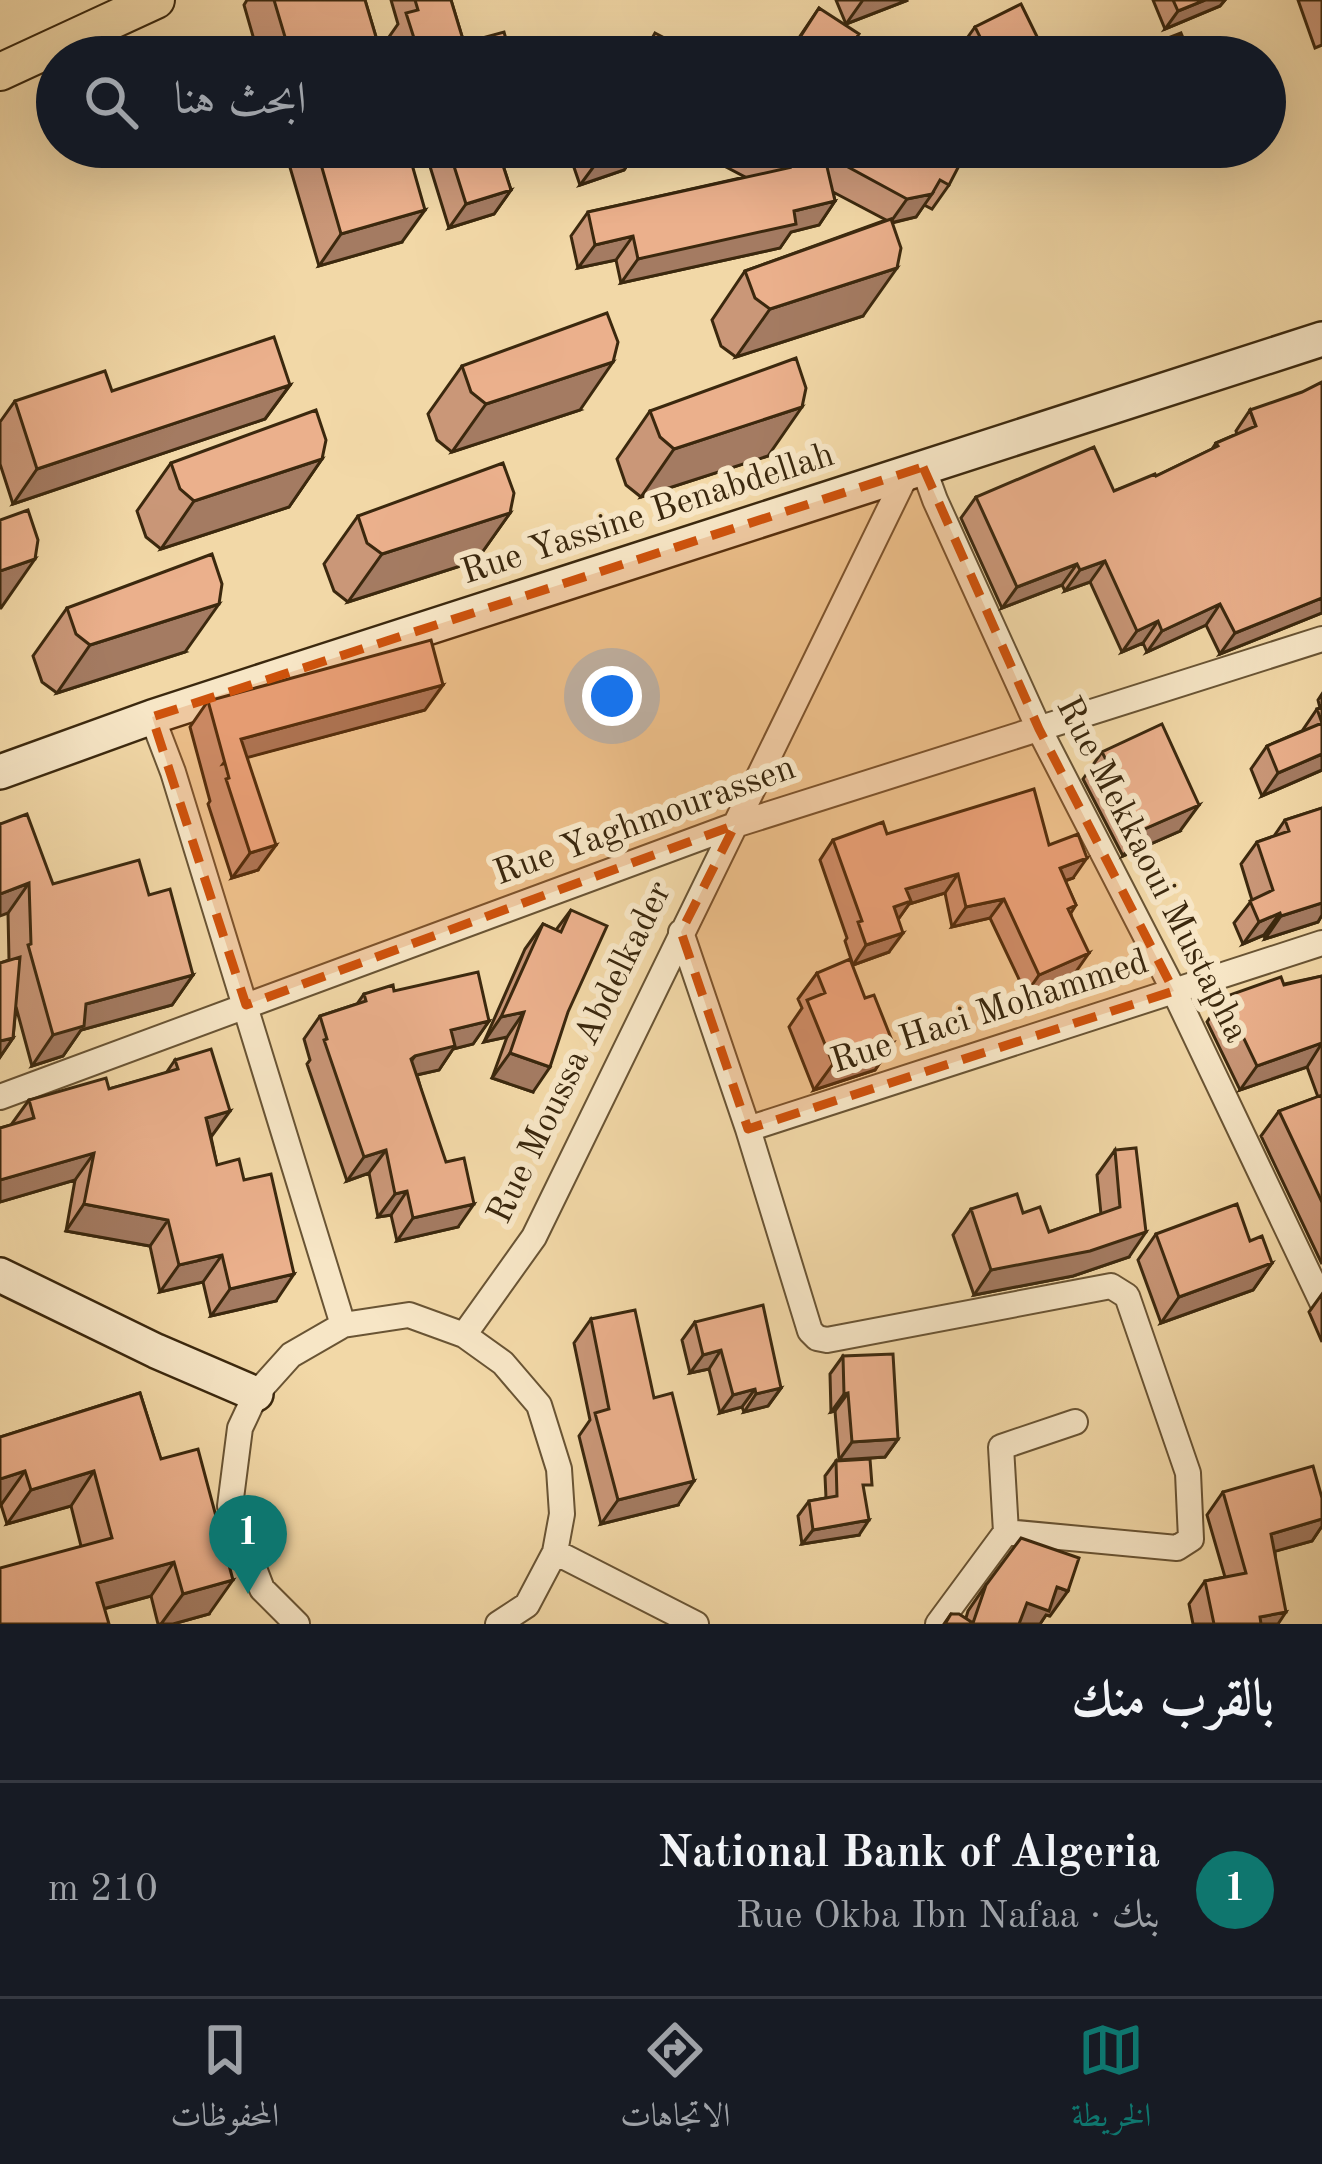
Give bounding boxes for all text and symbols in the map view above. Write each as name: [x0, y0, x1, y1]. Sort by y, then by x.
search box: [36, 36, 1286, 168]
icon: search: [78, 69, 144, 135]
text: ابحث هنا: [174, 79, 307, 124]
street label: Rue Yassine Benabdellah: [457, 438, 839, 592]
your location: [582, 666, 642, 726]
street label: Rue Mekkaoui Mustapha: [1048, 692, 1254, 1048]
street label: Rue Yaghmourassen: [490, 751, 800, 893]
street label: Rue Moussa Abdelkader: [482, 876, 680, 1230]
street label: Rue Haci Mohammed: [827, 945, 1153, 1081]
pin: 1: [209, 1495, 287, 1594]
text: بالقرب منك: [1071, 1676, 1274, 1727]
text: National Bank of Algeria: [658, 1832, 1160, 1877]
text: 210 m: [48, 1870, 158, 1909]
text: 1: [1224, 1870, 1246, 1909]
text: بنك · Rue Okba Ibn Nafaa: [736, 1897, 1160, 1936]
tab: المحفوظات: [170, 2017, 279, 2147]
tab: الاتجاهات: [620, 2017, 730, 2147]
tab: الخريطة: [1071, 2017, 1152, 2147]

